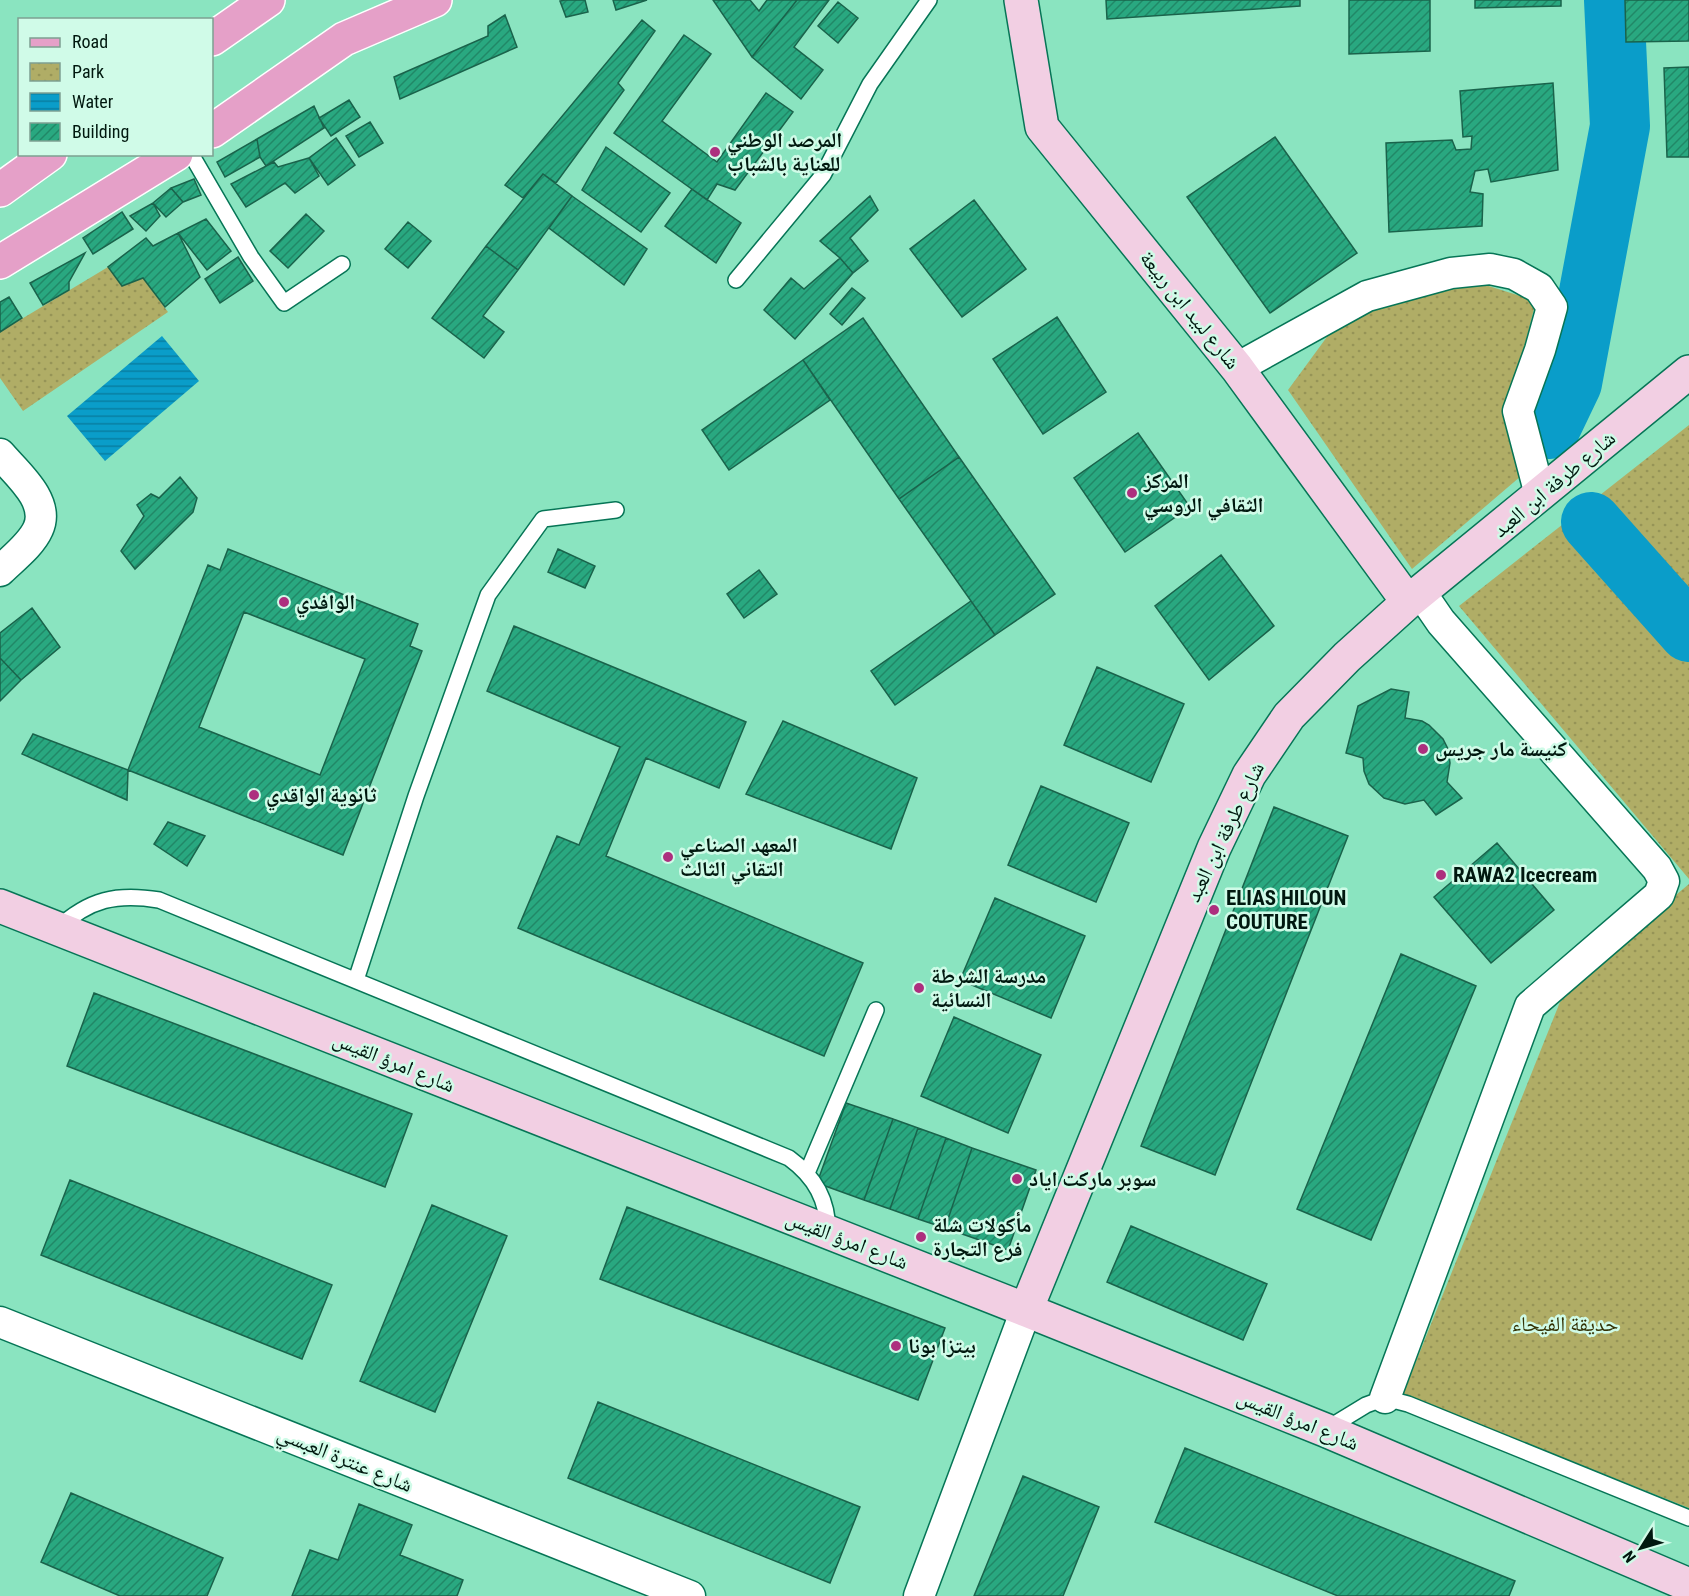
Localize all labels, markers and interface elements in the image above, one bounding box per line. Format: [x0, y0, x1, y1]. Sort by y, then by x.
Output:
legend [18, 18, 213, 156]
text: Road [72, 31, 108, 52]
text: Park [72, 61, 104, 82]
text: Water [72, 91, 114, 112]
text: Building [72, 121, 129, 142]
place label: المرصد الوطني للعناية بالشباب [727, 128, 842, 176]
marker: المرصد الوطني للعناية بالشباب [708, 145, 722, 159]
street label: شارع لبيد ابن ربيعة [1134, 246, 1245, 375]
street label: شارع طرفة ابن العبد [1488, 426, 1621, 543]
place label: المركز الثقافي الروسي [1143, 469, 1264, 521]
marker: المركز الثقافي الروسي [1125, 486, 1139, 500]
place label: الوافدي [296, 590, 355, 618]
marker: الوافدي [277, 595, 291, 609]
place label: كنيسة مار جريس [1435, 737, 1567, 762]
marker: كنيسة مار جريس [1416, 742, 1430, 756]
street label: شارع طرفة ابن العبد [1181, 758, 1270, 906]
place label: ثانوية الواقدي [266, 783, 377, 811]
marker: ثانوية الواقدي [247, 788, 261, 802]
place label: المعهد الصناعي التقاني الثالث [680, 833, 798, 885]
marker: المعهد الصناعي التقاني الثالث [661, 850, 675, 864]
place label: RAWA2 Icecream [1453, 863, 1597, 887]
marker: RAWA2 Icecream [1434, 868, 1448, 882]
place label: ELIAS HILOUN COUTURE [1226, 886, 1346, 934]
marker: ELIAS HILOUN COUTURE [1207, 903, 1221, 917]
place label: مدرسة الشرطة النسائية [931, 964, 1046, 1012]
marker: مدرسة الشرطة النسائية [912, 981, 926, 995]
street label: شارع امرؤ القيس [329, 1027, 458, 1098]
place label: سوبر ماركت اياد [1029, 1167, 1156, 1191]
marker: سوبر ماركت اياد [1010, 1172, 1024, 1186]
street label: شارع امرؤ القيس [782, 1206, 911, 1275]
place label: مأكولات شلة فرع التجارة [933, 1211, 1031, 1262]
marker: مأكولات شلة فرع التجارة [914, 1230, 928, 1244]
park label: حديقة الفيحاء [1512, 1312, 1618, 1336]
place label: بيتزا بونا [908, 1334, 976, 1358]
marker: بيتزا بونا [889, 1339, 903, 1353]
street label: شارع امرؤ القيس [1233, 1385, 1362, 1456]
street label: شارع عنترة العبسي [272, 1421, 416, 1501]
north arrow [1611, 1518, 1671, 1578]
text: N [1619, 1547, 1640, 1566]

